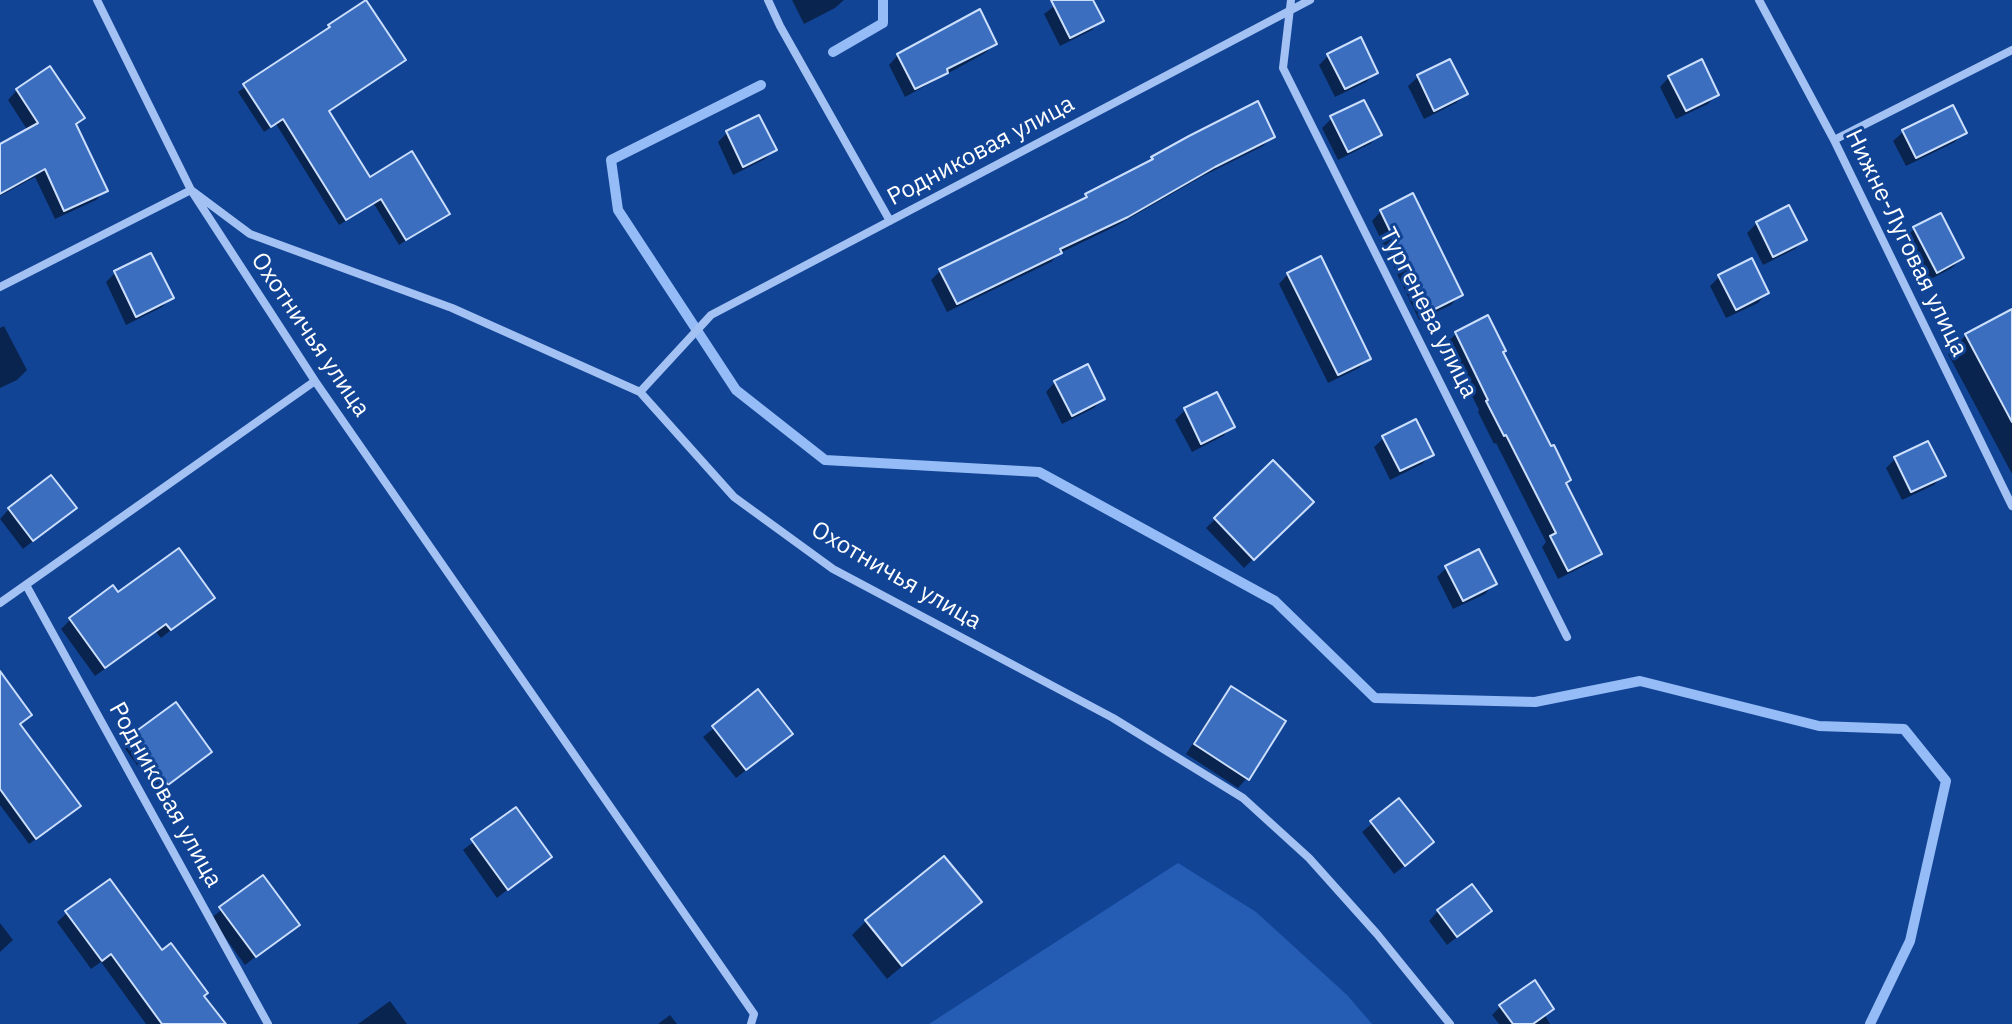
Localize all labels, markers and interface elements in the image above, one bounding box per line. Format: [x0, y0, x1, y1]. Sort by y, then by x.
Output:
street label: Родниковая улица [883, 90, 1079, 212]
street label: Нижне-Луговая улица [1838, 125, 1974, 361]
street label: Тургенева улица [1373, 223, 1483, 403]
street label: Охотничья улица [244, 247, 376, 423]
street label: Охотничья улица [806, 516, 986, 636]
street label: Родниковая улица [102, 697, 228, 893]

